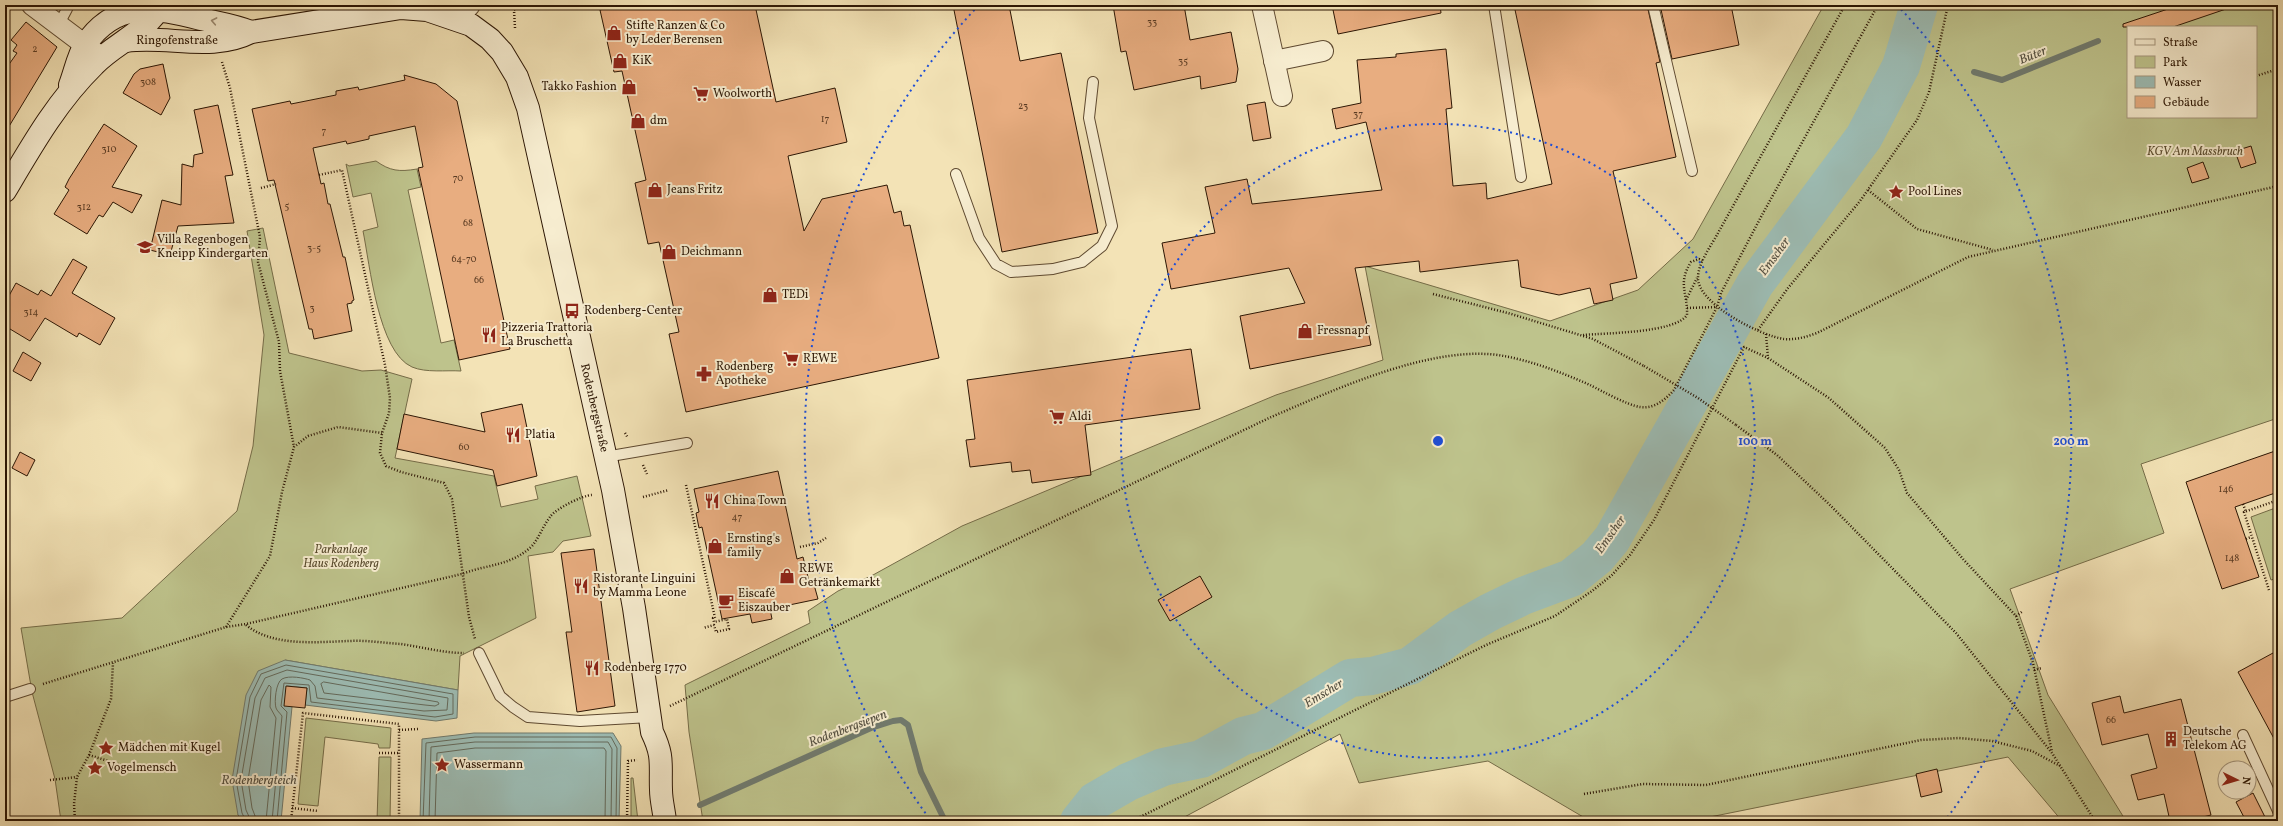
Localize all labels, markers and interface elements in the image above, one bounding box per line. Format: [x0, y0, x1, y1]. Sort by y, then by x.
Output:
house number: 33 [1147, 15, 1157, 29]
one-way arrow [211, 17, 217, 26]
place label: Stifte Ranzen & Co by Leder Berensen [626, 18, 725, 48]
shop icon: Stifte Ranzen & Co by Leder Berensen [605, 24, 623, 42]
legend [2127, 26, 2257, 118]
street label: Ringofenstraße [136, 33, 218, 49]
text: Straße [2163, 35, 2198, 51]
house number: 2 [32, 42, 38, 56]
water label: Büter [2017, 42, 2050, 70]
shop icon: KiK [611, 52, 629, 70]
place label: KiK [632, 53, 652, 69]
house number: 35 [1178, 54, 1188, 68]
text: Park [2163, 55, 2188, 71]
house number: 308 [140, 75, 156, 89]
text: Wasser [2163, 75, 2201, 91]
shop icon: Takko Fashion [620, 78, 638, 96]
place label: Takko Fashion [541, 79, 617, 95]
supermarket icon: Woolworth [692, 85, 710, 103]
place label: Woolworth [713, 86, 772, 102]
text: Gebäude [2163, 95, 2210, 111]
house number: 23 [1018, 99, 1028, 113]
house number: 37 [1353, 107, 1363, 121]
shop icon: dm [629, 112, 647, 130]
house number: 17 [821, 112, 830, 126]
place label: dm [650, 113, 668, 129]
house number: 7 [322, 124, 327, 138]
house number: 310 [101, 142, 117, 156]
park label: KGV Am Massbruch [2147, 144, 2243, 160]
house number: 70 [453, 171, 463, 185]
shop icon: Jeans Fritz [646, 181, 664, 199]
place label: Jeans Fritz [667, 182, 723, 198]
place icon: Pool Lines [1887, 183, 1905, 201]
place label: Pool Lines [1908, 184, 1962, 200]
house number: 5 [285, 199, 290, 213]
house number: 312 [77, 200, 91, 214]
house number: 68 [463, 216, 473, 230]
place label: Villa Regenbogen Kneipp Kindergarten [157, 232, 268, 262]
water label: Emscher [1755, 234, 1795, 280]
school or university icon: Villa Regenbogen Kneipp Kindergarten [136, 238, 154, 256]
house number: 3-5 [307, 241, 321, 255]
shop icon: Deichmann [660, 243, 678, 261]
place label: Deichmann [681, 244, 742, 260]
house number: 64-70 [452, 252, 476, 266]
house number: 66 [474, 273, 484, 287]
shop icon: TEDi [761, 286, 779, 304]
place label: TEDi [782, 287, 809, 303]
house number: 3 [309, 301, 315, 315]
bus stop icon: Rodenberg-Center [563, 302, 581, 320]
place label: Rodenberg-Center [584, 303, 682, 319]
house number: 314 [24, 305, 39, 319]
place label: Pizzeria Trattoria La Bruschetta [501, 320, 593, 350]
shop icon: Fressnapf [1296, 322, 1314, 340]
place label: Fressnapf [1317, 323, 1370, 339]
restaurant icon: Pizzeria Trattoria La Bruschetta [480, 326, 498, 344]
supermarket icon: REWE [782, 350, 800, 368]
place label: REWE [803, 351, 837, 367]
place label: Rodenberg Apotheke [716, 359, 773, 389]
street label: Rodenbergstraße [576, 362, 612, 454]
pharmacy icon: Rodenberg Apotheke [695, 365, 713, 383]
supermarket icon: Aldi [1048, 408, 1066, 426]
place label: Aldi [1069, 409, 1092, 425]
restaurant icon: Platia [504, 426, 522, 444]
place label: Platia [525, 427, 555, 443]
centre of rings [1431, 434, 1445, 448]
text: 100 m [1738, 434, 1772, 450]
text: 200 m [2053, 434, 2089, 450]
house number: 60 [458, 440, 470, 454]
house number: 146 [2219, 482, 2233, 496]
restaurant icon: China Town [703, 492, 721, 510]
place label: China Town [724, 493, 787, 509]
house number: 47 [732, 510, 743, 524]
water label: Emscher [1591, 512, 1631, 558]
place label: Ernsting's family [727, 531, 780, 561]
shop icon: Ernsting's family [706, 537, 724, 555]
park label: Parkanlage Haus Rodenberg [303, 542, 379, 572]
house number: 148 [2225, 551, 2239, 565]
place label: REWE Getränkemarkt [799, 561, 880, 591]
shop icon: REWE Getränkemarkt [778, 567, 796, 585]
place label: Ristorante Linguini by Mamma Leone [593, 571, 696, 601]
restaurant icon: Ristorante Linguini by Mamma Leone [572, 577, 590, 595]
place label: Eiscafé Eiszauber [738, 586, 790, 616]
cafe icon: Eiscafé Eiszauber [717, 592, 735, 610]
restaurant icon: Rodenberg 1770 [583, 659, 601, 677]
place label: Rodenberg 1770 [604, 660, 687, 676]
water label: Emscher [1301, 675, 1347, 713]
water label: Rodenbergsiepen [806, 706, 890, 752]
house number: 66 [2106, 713, 2116, 727]
place label: Deutsche Telekom AG [2183, 724, 2247, 754]
building icon: Deutsche Telekom AG [2162, 730, 2180, 748]
place icon: Mädchen mit Kugel [97, 739, 115, 757]
place label: Mädchen mit Kugel [118, 740, 221, 756]
place icon: Wassermann [433, 756, 451, 774]
place label: Wassermann [454, 757, 523, 773]
place icon: Vogelmensch [86, 759, 104, 777]
place label: Vogelmensch [107, 760, 177, 776]
north arrow [2217, 760, 2257, 800]
water label: Rodenbergteich [221, 772, 297, 790]
text: N [2238, 776, 2253, 785]

